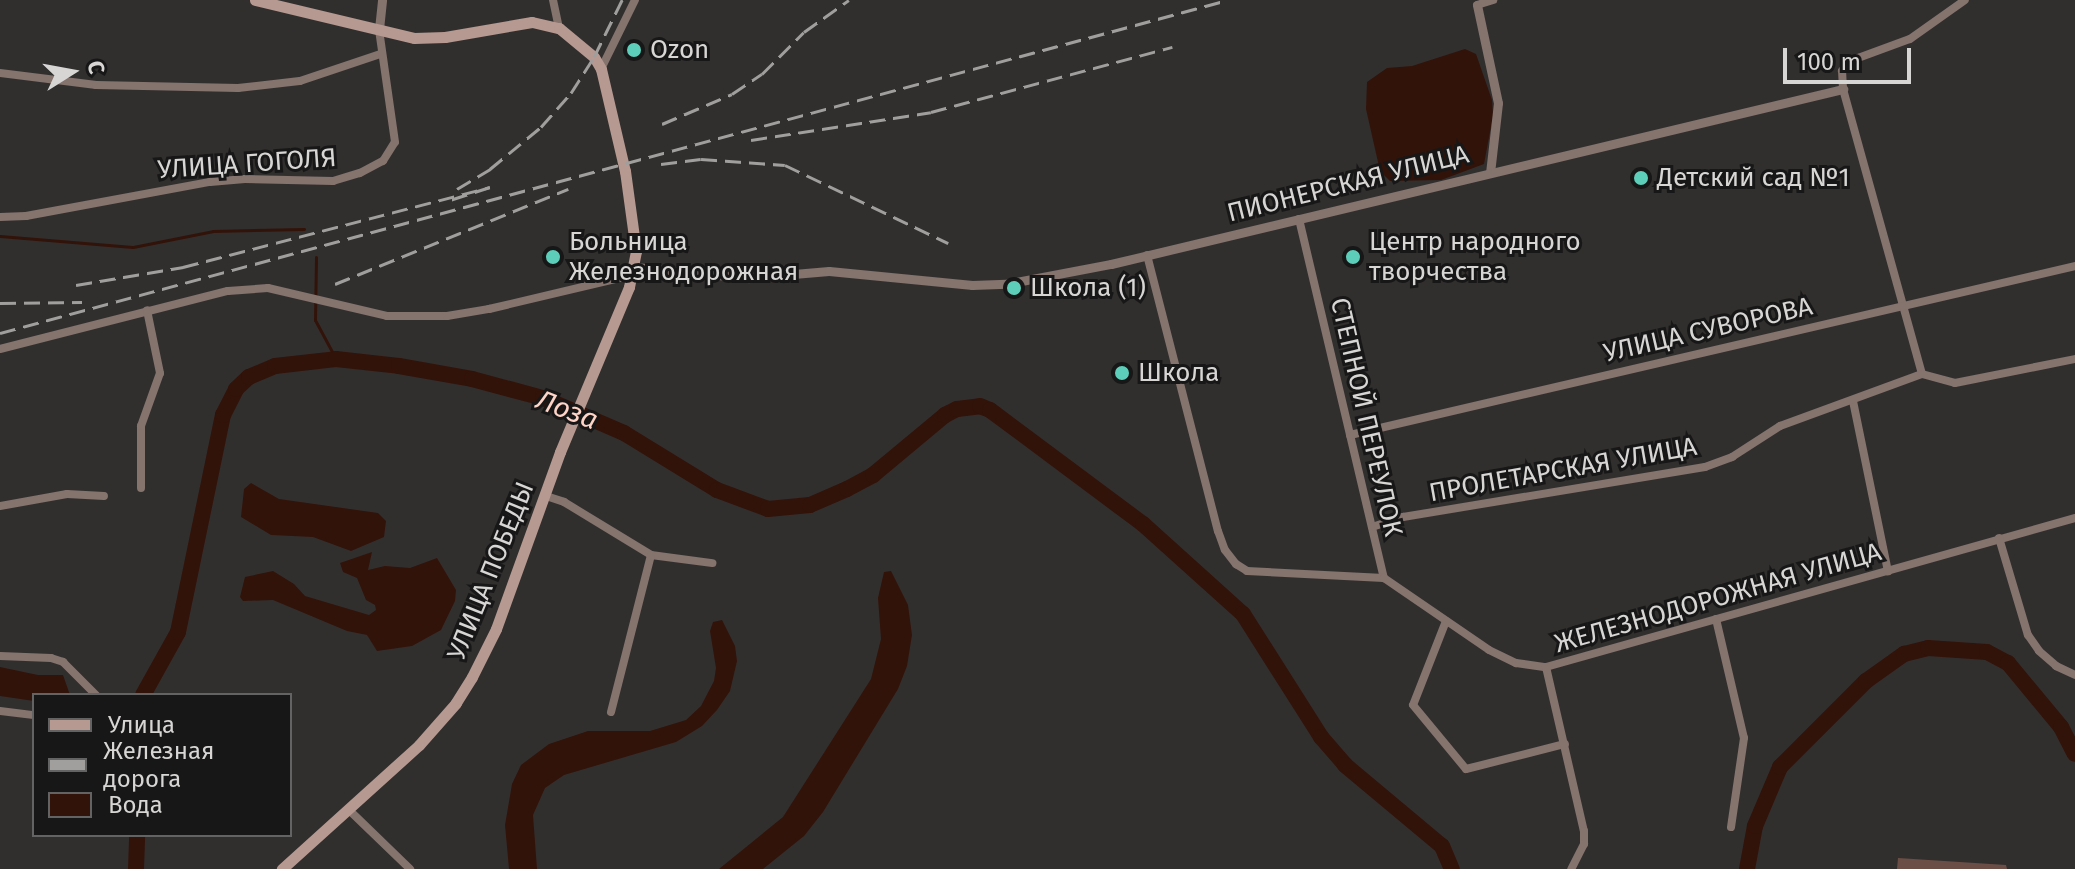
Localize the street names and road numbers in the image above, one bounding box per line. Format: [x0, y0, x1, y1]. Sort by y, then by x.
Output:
street label: ПИОНЕРСКАЯ УЛИЦА [1224, 139, 1472, 229]
street label: УЛИЦА ГОГОЛЯ [157, 142, 337, 186]
street label: УЛИЦА СУВОРОВА [1601, 291, 1815, 369]
street label: СТЕПНОЙ ПЕРЕУЛОК [1323, 295, 1409, 539]
street label: ПРОЛЕТАРСКАЯ УЛИЦА [1427, 431, 1699, 509]
street label: УЛИЦА ПОБЕДЫ [441, 477, 541, 665]
street label: ЖЕЛЕЗНОДОРОЖНАЯ УЛИЦА [1551, 536, 1885, 660]

